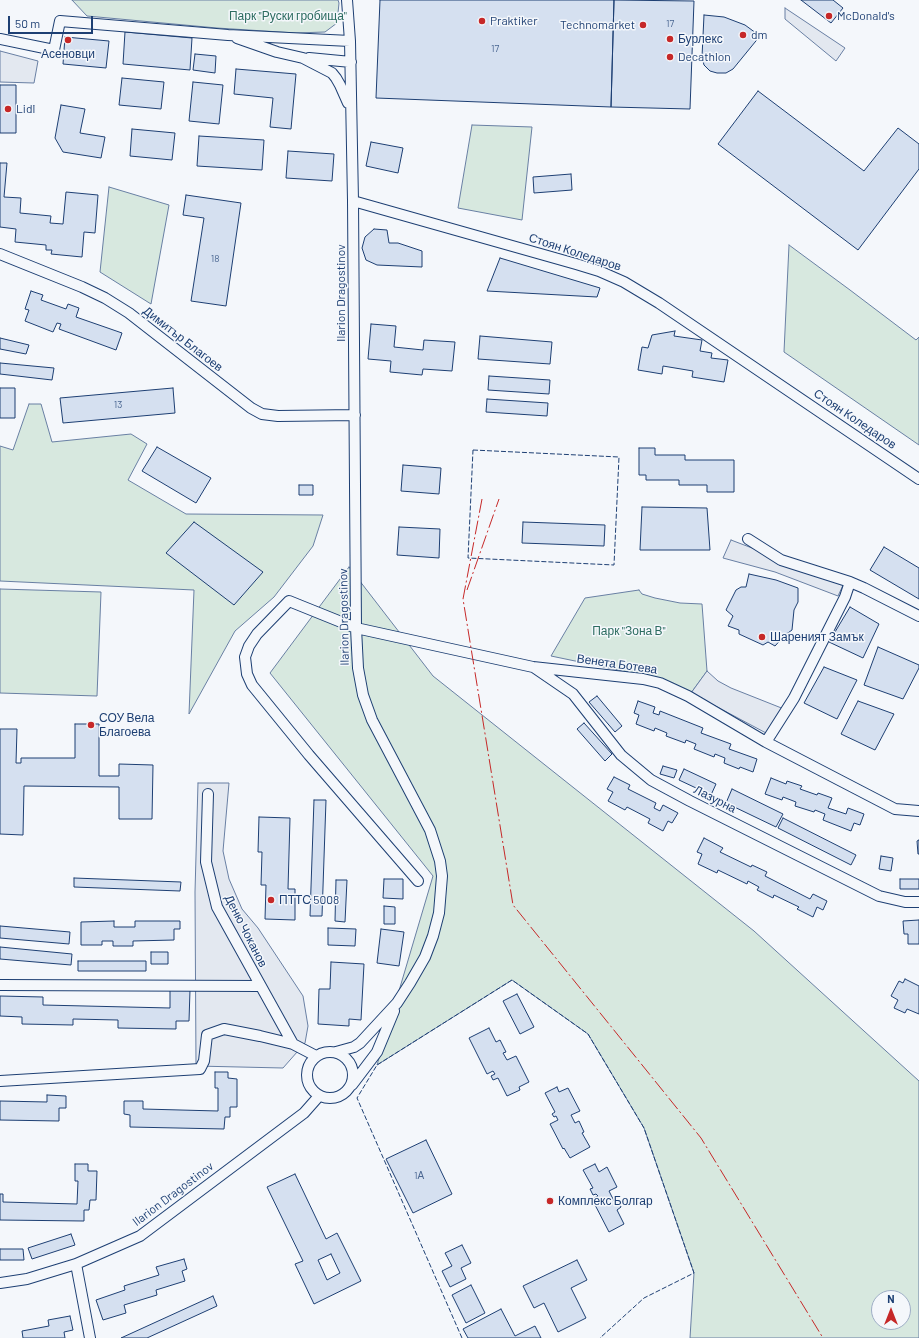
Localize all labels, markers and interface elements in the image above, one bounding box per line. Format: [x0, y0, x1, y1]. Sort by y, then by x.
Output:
scale bar [10, 8, 95, 34]
park label: Парк "Руски гробища" [229, 9, 347, 23]
place label: McDonald's [837, 9, 895, 23]
marker: McDonald's [824, 11, 834, 21]
place label: Praktiker [490, 14, 538, 28]
text: 50 m [15, 16, 40, 30]
marker: Praktiker [477, 16, 487, 26]
place label: Technomarket [560, 18, 635, 32]
house number: 17 [666, 18, 674, 30]
marker: Technomarket [638, 20, 648, 30]
place label: dm [751, 28, 767, 42]
marker: dm [738, 30, 748, 40]
place label: Бурлекс [678, 32, 723, 46]
marker: Бурлекс [665, 34, 675, 44]
marker: Асеновци [63, 35, 73, 45]
house number: 17 [491, 43, 499, 55]
place label: Асеновци [41, 47, 95, 61]
place label: Decathlon [678, 50, 731, 64]
marker: Decathlon [665, 52, 675, 62]
place label: Lidl [16, 102, 35, 116]
marker: Lidl [3, 104, 13, 114]
street label: Стоян Коледаров [527, 230, 623, 274]
street label: Ilarion Dragostinov [334, 244, 348, 342]
house number: 18 [211, 253, 219, 265]
street label: Димитър Благоев [140, 303, 226, 375]
street label: Стоян Коледаров [811, 386, 899, 452]
house number: 13 [114, 399, 122, 411]
street label: Ilarion Dragostinov [336, 568, 352, 666]
park label: Парк "Зона В" [592, 624, 666, 638]
place label: Шареният Замък [770, 630, 864, 644]
marker: Шареният Замък [757, 632, 767, 642]
street label: Венета Ботева [576, 651, 658, 677]
place label: СОУ Вела Благоева [99, 711, 154, 739]
marker: СОУ Вела Благоева [86, 720, 96, 730]
street label: Лазурна [691, 782, 739, 816]
street label: Деню Чоканов [222, 892, 270, 970]
place label: ПТТС 5008 [279, 893, 339, 907]
marker: ПТТС 5008 [266, 895, 276, 905]
street label: Ilarion Dragostinov [130, 1159, 216, 1229]
house number: 1А [414, 1170, 424, 1182]
place label: Комплекс Болгар [558, 1194, 653, 1208]
marker: Комплекс Болгар [545, 1196, 555, 1206]
north arrow [871, 1290, 911, 1330]
text: N [887, 1292, 895, 1305]

